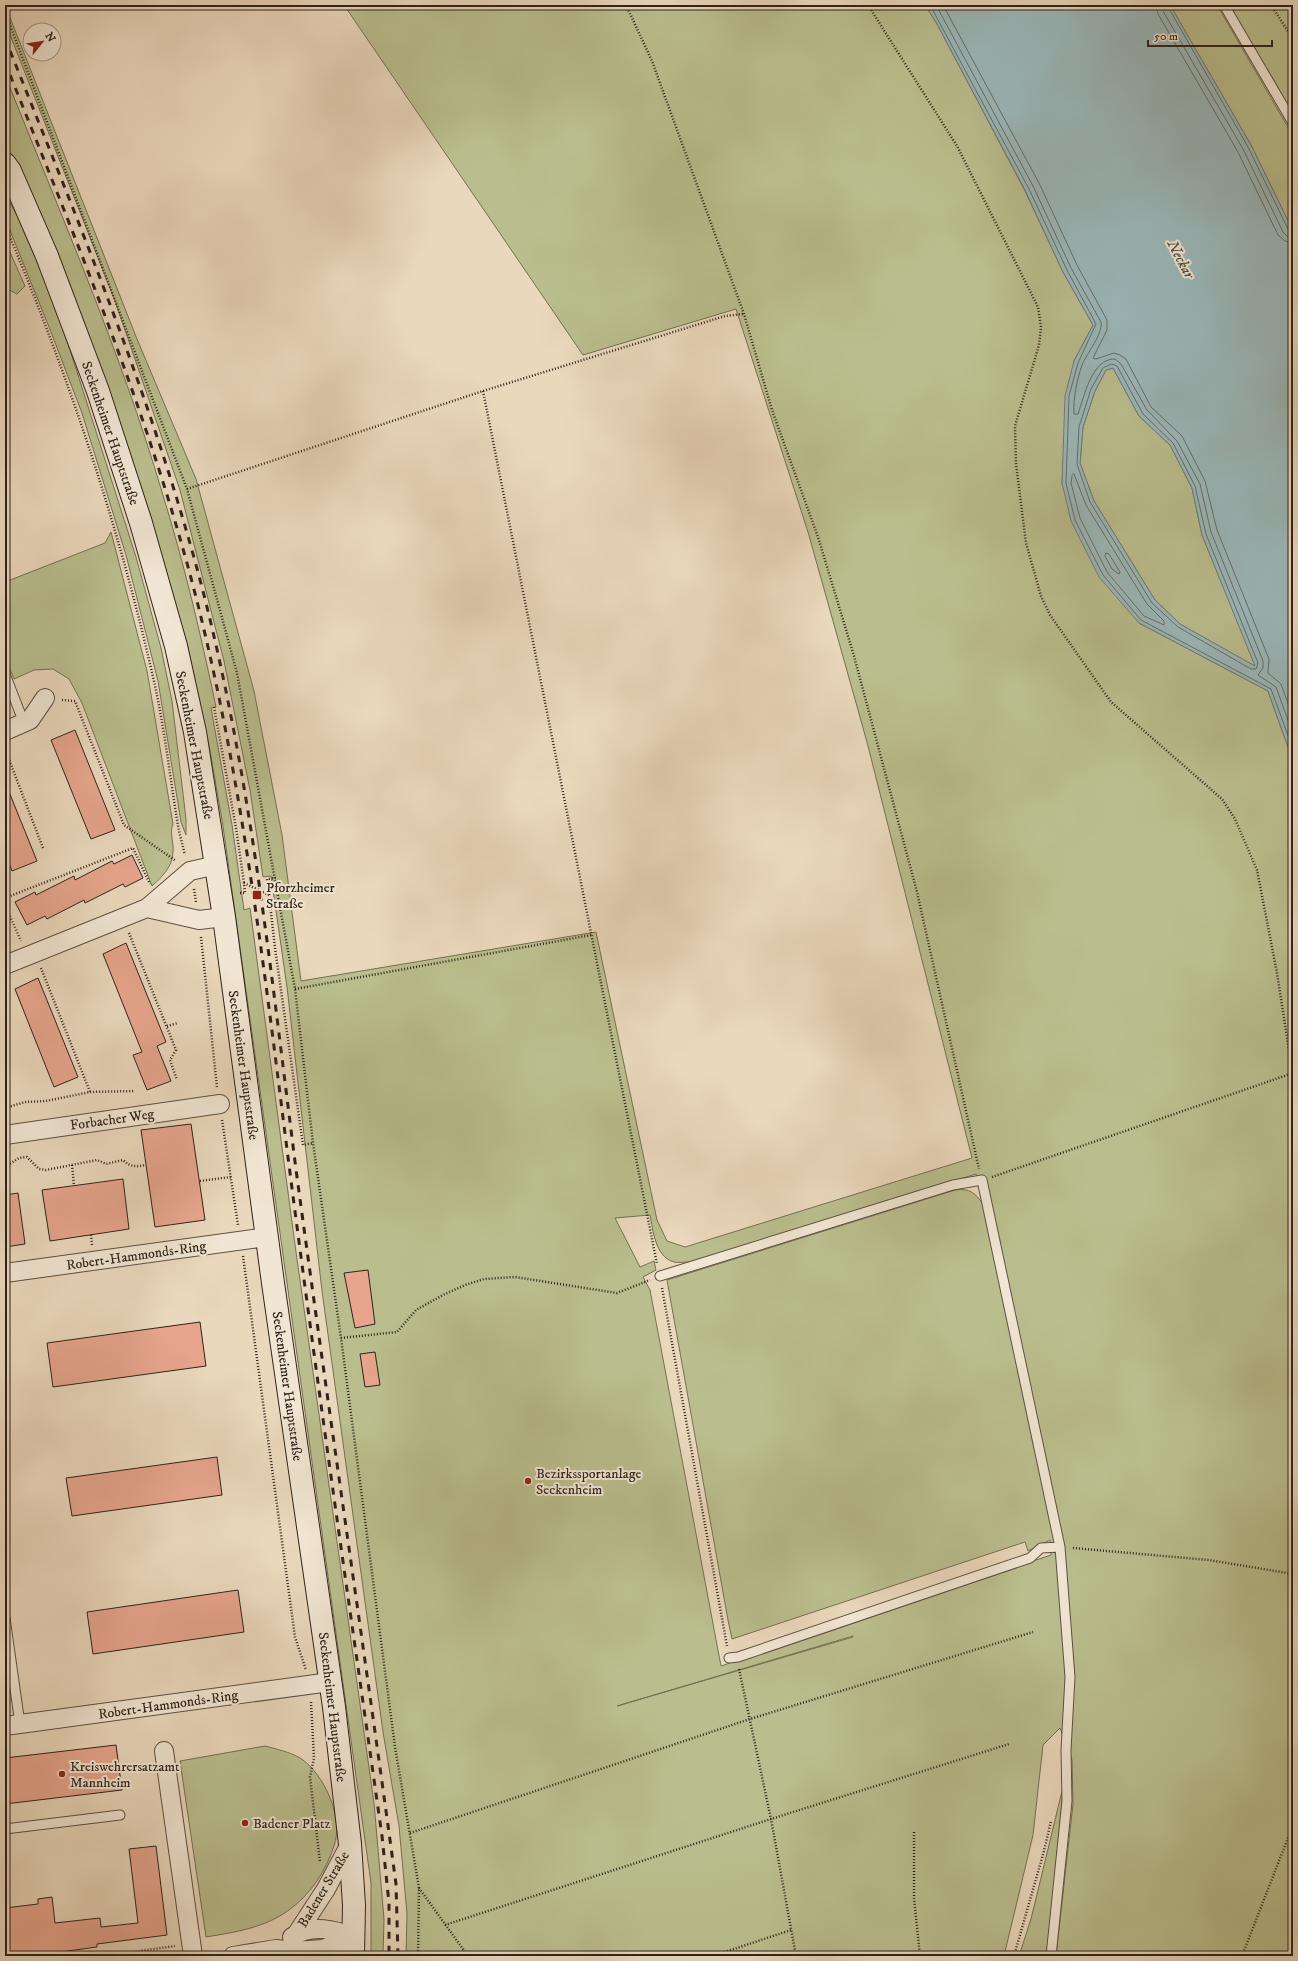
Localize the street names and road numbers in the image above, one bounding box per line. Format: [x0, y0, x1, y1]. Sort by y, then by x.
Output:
street label: Seckenheimer Hauptstraße [77, 359, 143, 508]
street label: Seckenheimer Hauptstraße [171, 669, 217, 821]
street label: Seckenheimer Hauptstraße [224, 989, 262, 1141]
street label: Forbacher Weg [69, 1105, 156, 1135]
street label: Robert-Hammonds-Ring [65, 1237, 207, 1275]
street label: Seckenheimer Hauptstraße [268, 1310, 306, 1462]
street label: Seckenheimer Hauptstraße [314, 1631, 350, 1783]
street label: Robert-Hammonds-Ring [97, 1686, 239, 1724]
street label: Badener Straße [294, 1848, 354, 1931]

